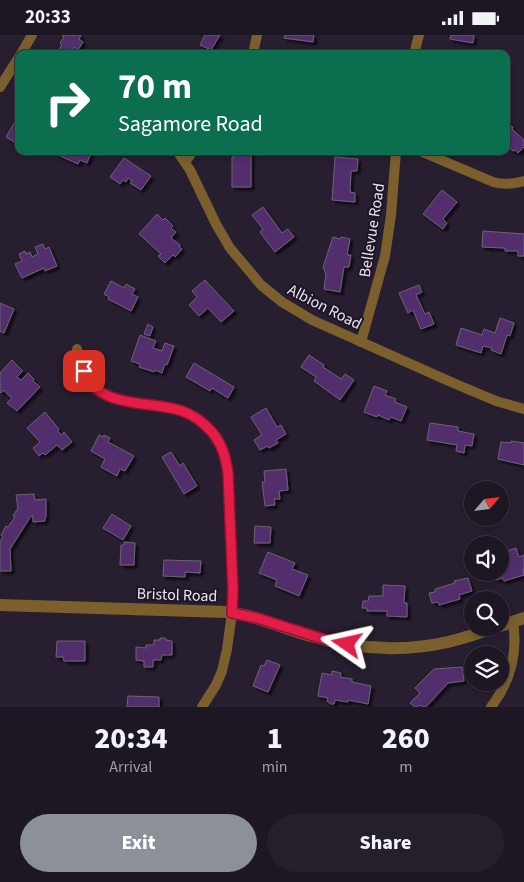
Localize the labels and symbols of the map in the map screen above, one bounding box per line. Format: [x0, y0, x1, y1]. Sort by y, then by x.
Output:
street label: Bellevue Road [354, 181, 390, 279]
street label: Albion Road [284, 279, 365, 335]
pin [63, 350, 105, 392]
north arrow [464, 481, 509, 526]
street label: Bristol Road [136, 583, 218, 607]
position arrow [320, 617, 372, 669]

